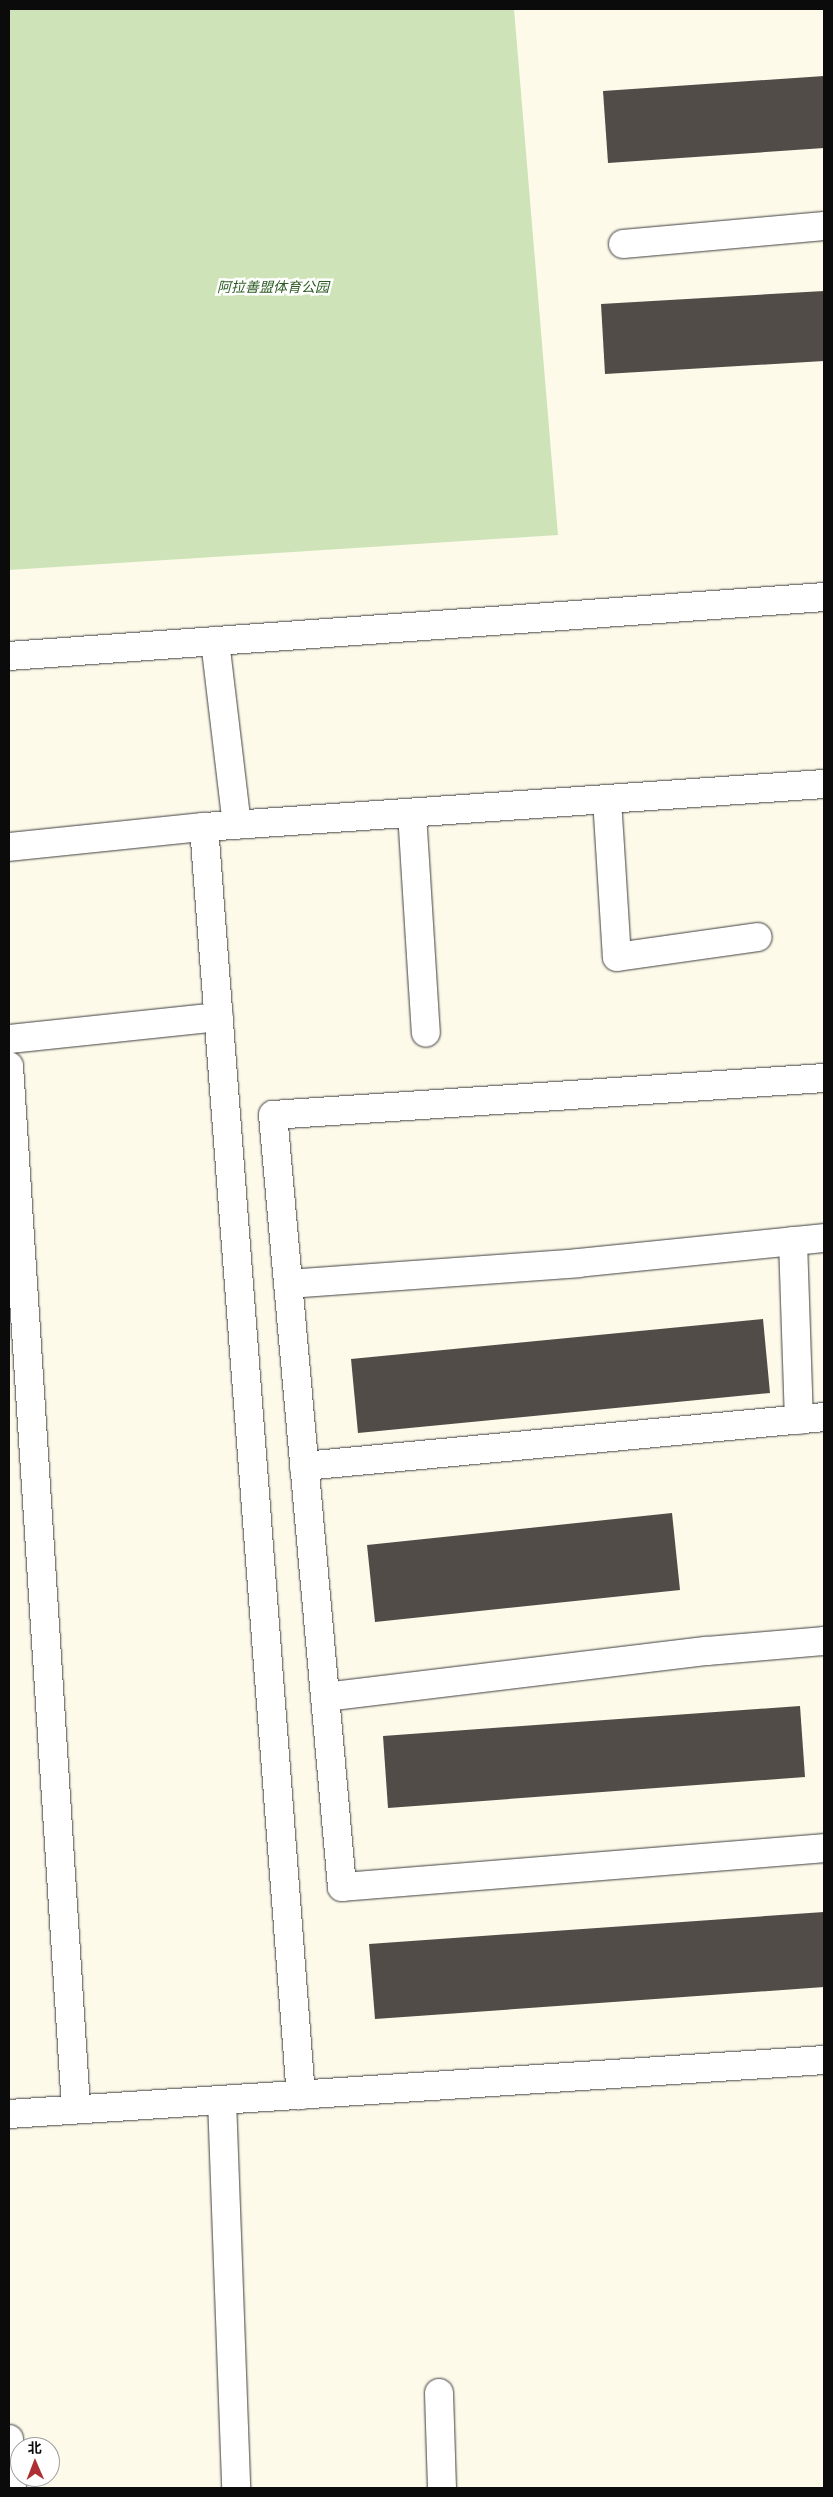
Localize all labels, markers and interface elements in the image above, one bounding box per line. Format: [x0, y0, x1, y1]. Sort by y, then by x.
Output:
park label: 阿拉善盟体育公园 [217, 279, 329, 295]
north arrow [10, 2437, 60, 2487]
text: 北 [28, 2439, 42, 2457]

